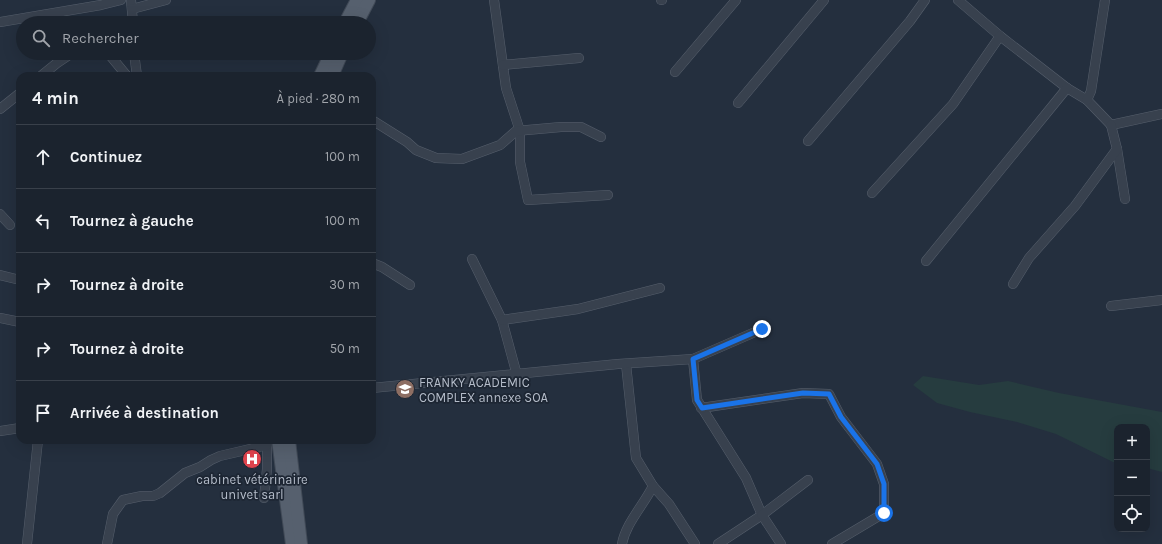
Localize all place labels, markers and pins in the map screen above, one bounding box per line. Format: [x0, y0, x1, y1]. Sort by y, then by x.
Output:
place label: FRANKY ACADEMIC COMPLEX annexe SOA [419, 375, 549, 405]
school or university icon: FRANKY ACADEMIC COMPLEX annexe SOA [394, 378, 416, 400]
hospital icon: cabinet vétérinaire univet sarl [241, 448, 263, 470]
place label: cabinet vétérinaire univet sarl [196, 472, 308, 502]

